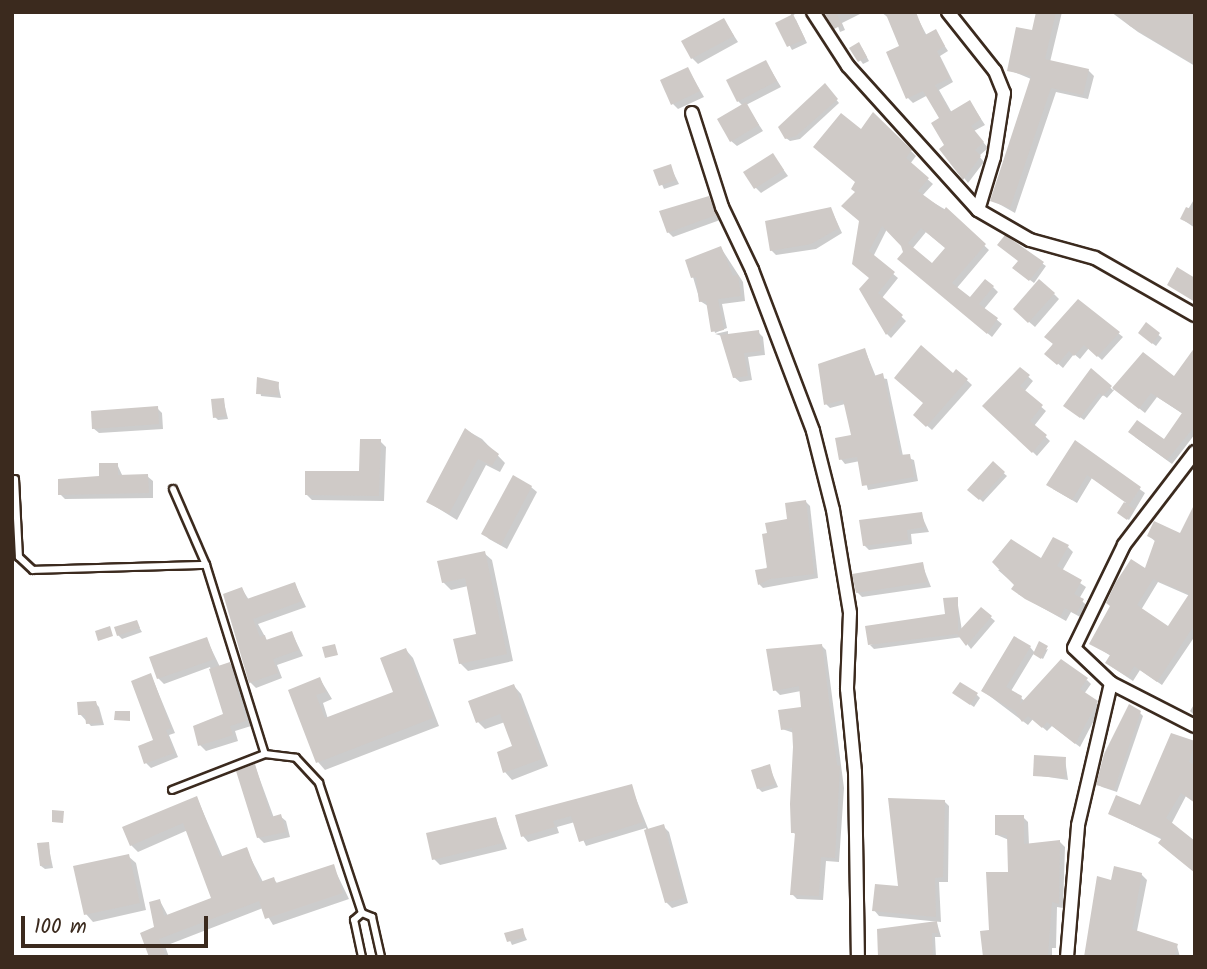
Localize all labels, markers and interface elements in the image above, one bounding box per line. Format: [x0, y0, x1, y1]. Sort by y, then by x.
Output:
scale bar [24, 902, 212, 946]
text: 100 m [34, 911, 87, 944]

